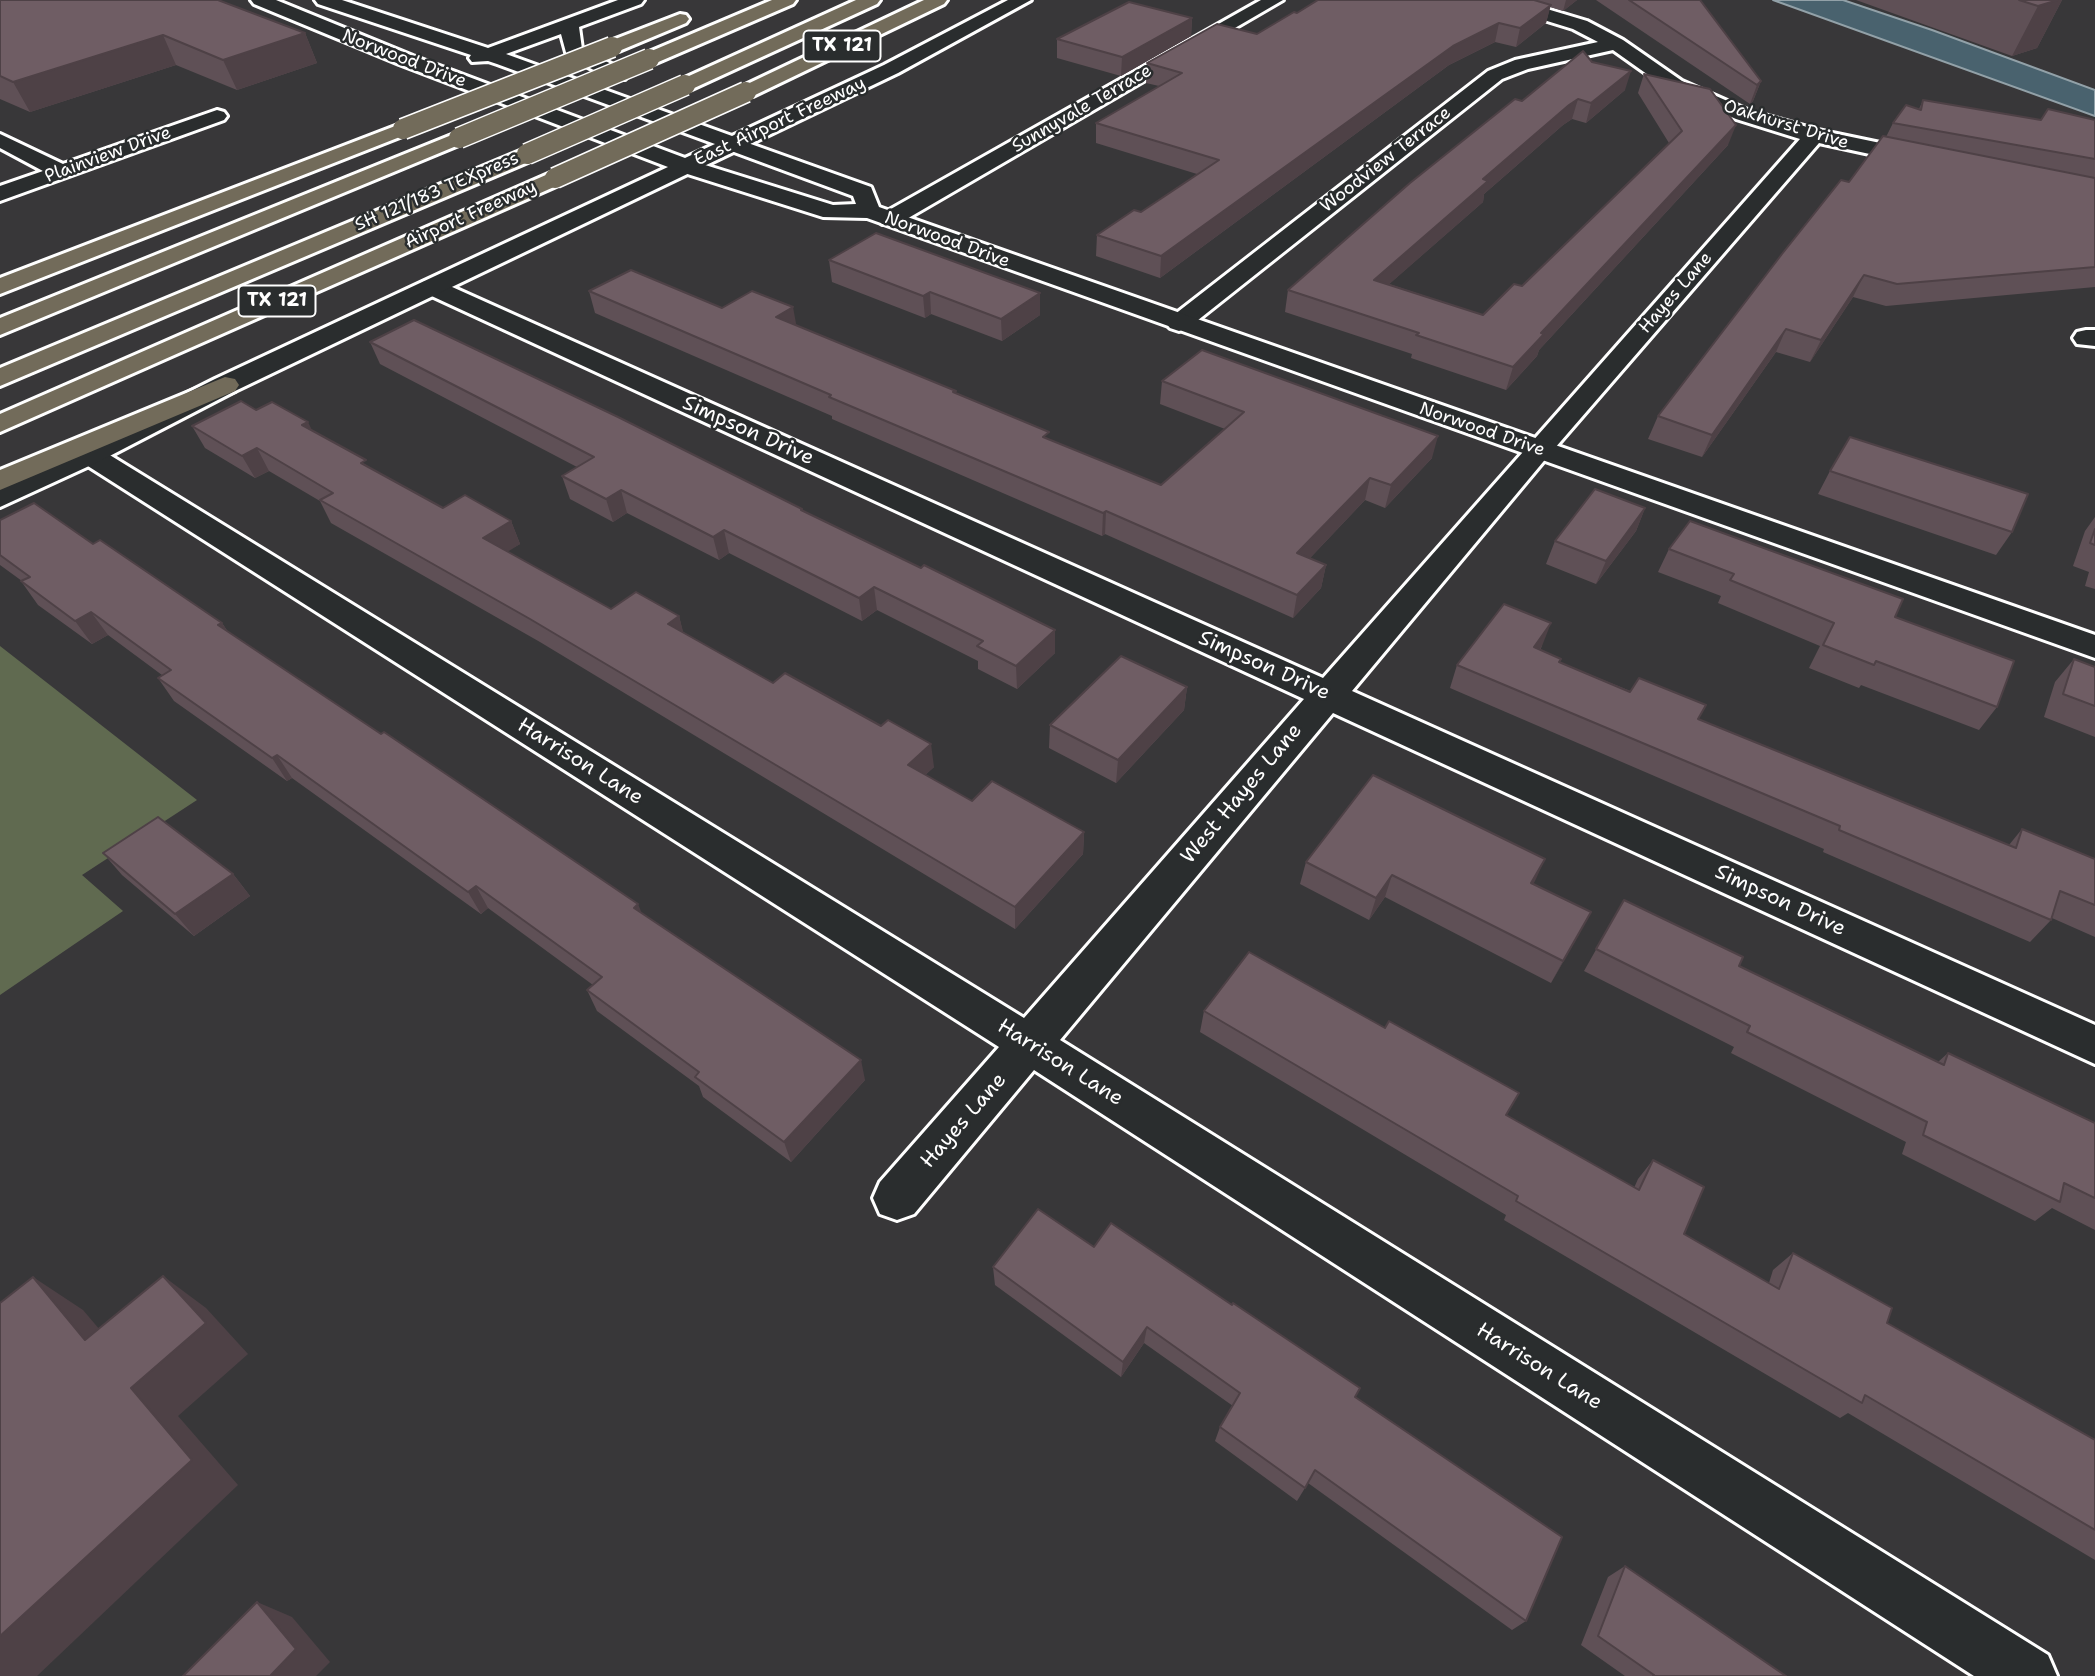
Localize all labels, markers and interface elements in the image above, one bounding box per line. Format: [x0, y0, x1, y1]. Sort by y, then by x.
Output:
street label: Norwood Drive [339, 25, 469, 93]
road number: TX 121 [804, 30, 880, 61]
street label: Sunnyvale Terrace [1008, 60, 1156, 158]
street label: East Airport Freeway [691, 73, 869, 171]
street label: Oakhurst Drive [1721, 96, 1851, 154]
street label: Woodview Terrace [1316, 102, 1456, 218]
street label: Plainview Drive [42, 122, 174, 188]
street label: SH 121/183 TEXpress [352, 148, 522, 236]
street label: Airport Freeway [402, 176, 540, 254]
street label: Norwood Drive [881, 207, 1013, 273]
street label: Hayes Lane [1635, 248, 1717, 338]
road number: TX 121 [238, 286, 316, 316]
street label: Simpson Drive [678, 391, 818, 471]
street label: Norwood Drive [1416, 398, 1548, 462]
street label: Simpson Drive [1194, 626, 1334, 706]
street label: Harrison Lane [512, 713, 648, 811]
street label: West Hayes Lane [1176, 719, 1308, 869]
street label: Simpson Drive [1711, 860, 1849, 942]
street label: Harrison Lane [992, 1014, 1128, 1112]
street label: Hayes Lane [916, 1068, 1012, 1174]
street label: Harrison Lane [1471, 1318, 1607, 1416]

